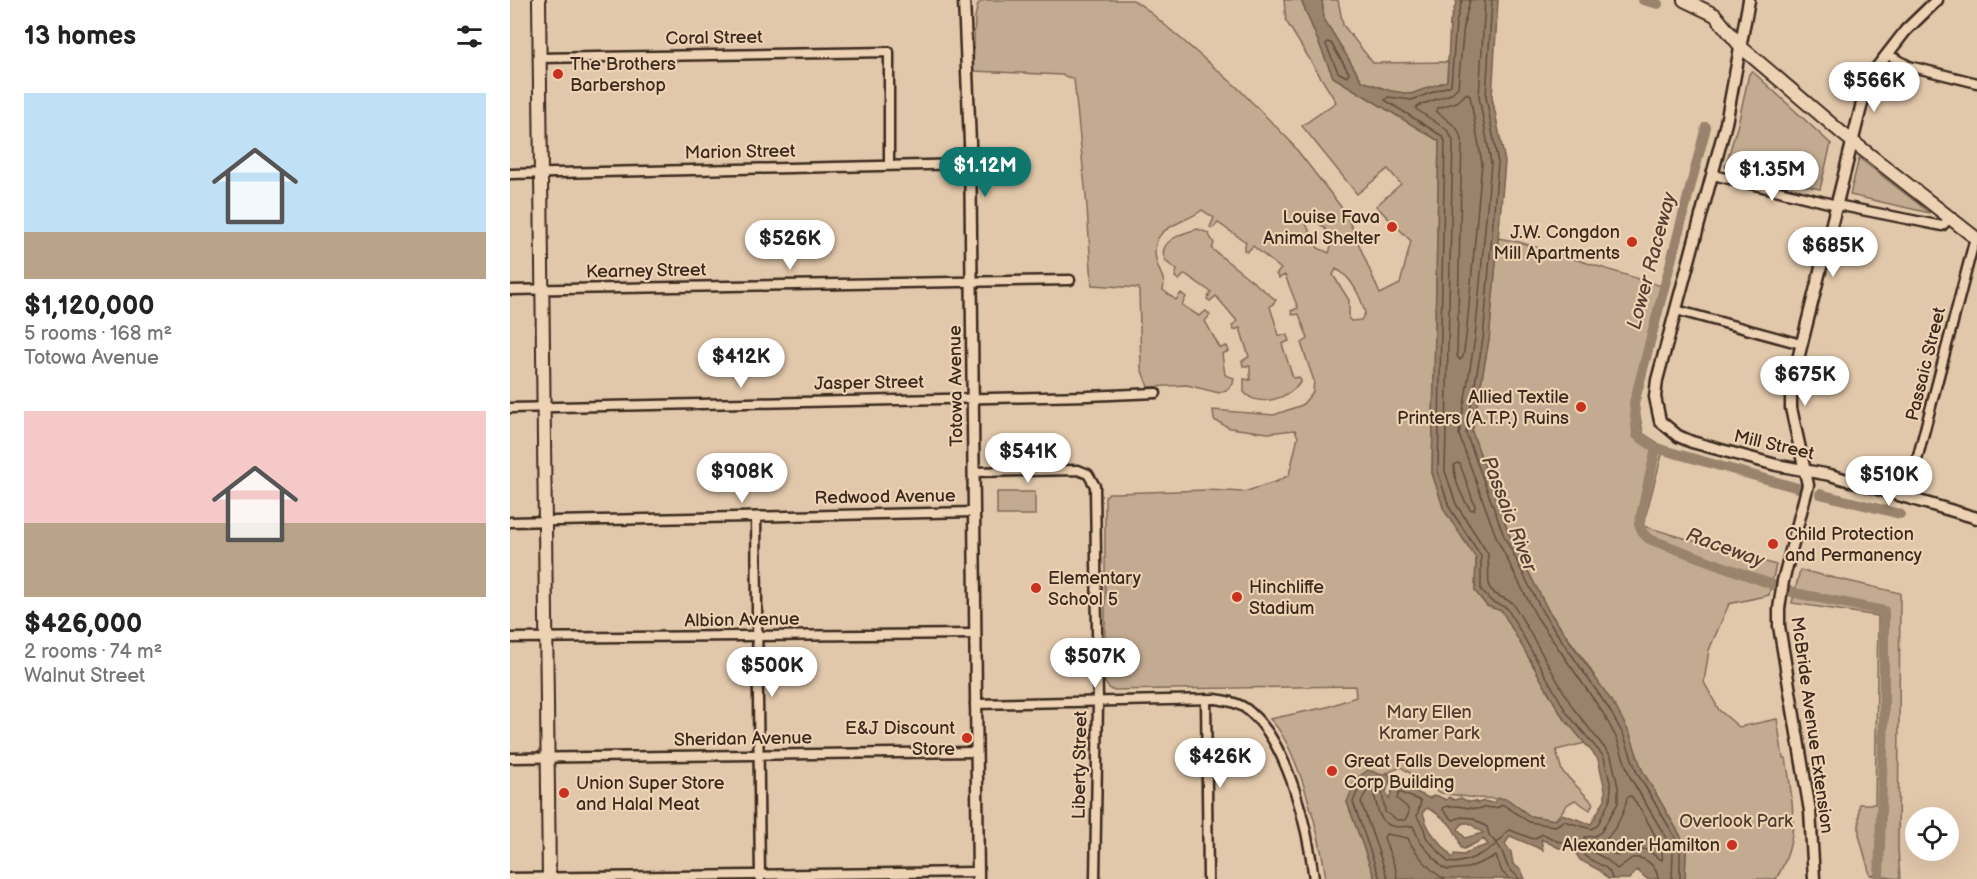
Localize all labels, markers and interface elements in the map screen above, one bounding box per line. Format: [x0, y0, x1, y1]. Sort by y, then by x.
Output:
icon: filters [453, 20, 486, 53]
text: 13 homes [24, 21, 136, 52]
street label: Coral Street [665, 27, 763, 49]
place label: The Brothers Barbershop [570, 54, 676, 96]
pin: $566K [1832, 62, 1916, 113]
marker: The Brothers Barbershop [551, 67, 565, 81]
text: $566K [1843, 69, 1905, 93]
icon: home [201, 132, 309, 240]
street label: Marion Street [684, 141, 796, 163]
pin: $1.12M [936, 147, 1034, 198]
pin: $1.35M [1723, 151, 1821, 202]
text: $1.12M [953, 154, 1017, 178]
text: $1.35M [1739, 158, 1805, 182]
water label: Lower Raceway [1622, 189, 1682, 332]
place label: Louise Fava Animal Shelter [1263, 207, 1381, 249]
pin: $526K [748, 220, 832, 271]
marker: Louise Fava Animal Shelter [1385, 220, 1399, 234]
place label: J.W. Congdon Mill Apartments [1494, 222, 1620, 264]
text: $526K [759, 227, 821, 251]
pin: $685K [1791, 227, 1875, 278]
text: $685K [1802, 234, 1864, 258]
marker: J.W. Congdon Mill Apartments [1625, 235, 1639, 249]
street label: Kearney Street [586, 259, 707, 283]
text: $1,120,000 [24, 291, 154, 322]
street label: Passaic Street [1902, 304, 1950, 423]
text: 5 rooms · 168 m² [24, 322, 172, 346]
street label: Totowa Avenue [944, 325, 968, 447]
pin: $412K [699, 338, 783, 389]
text: $412K [712, 345, 770, 369]
text: Totowa Avenue [24, 346, 159, 370]
pin: $675K [1763, 356, 1847, 407]
text: $675K [1774, 363, 1836, 387]
street label: Jasper Street [814, 372, 924, 394]
place label: Allied Textile Printers (A.T.P.) Ruins [1397, 387, 1569, 429]
marker: Allied Textile Printers (A.T.P.) Ruins [1574, 400, 1588, 414]
street label: Mill Street [1732, 426, 1817, 465]
pin: $541K [986, 433, 1070, 484]
text: $541K [999, 440, 1057, 464]
icon: home [201, 450, 309, 558]
pin: $908K [700, 453, 784, 504]
water label: Passaic River [1476, 453, 1543, 577]
pin: $510K [1847, 456, 1931, 507]
text: $908K [711, 460, 773, 484]
text: $510K [1859, 463, 1919, 487]
street label: Redwood Avenue [814, 485, 956, 509]
water label: Raceway [1683, 523, 1768, 574]
place label: Child Protection and Permanency [1785, 524, 1923, 566]
marker: Child Protection and Permanency [1766, 537, 1780, 551]
place label: Elementary School 5 [1048, 568, 1142, 610]
place label: Hinchliffe Stadium [1249, 577, 1324, 619]
marker: Elementary School 5 [1029, 581, 1043, 595]
marker: Hinchliffe Stadium [1230, 590, 1244, 604]
street label: Albion Avenue [684, 608, 800, 632]
text: $426,000 [24, 609, 142, 640]
street label: McBride Avenue Extension [1786, 615, 1838, 835]
pin: $507K [1053, 638, 1137, 689]
text: 2 rooms · 74 m² [24, 640, 162, 664]
text: $507K [1064, 645, 1126, 669]
pin: $500K [730, 647, 814, 698]
text: $500K [740, 654, 804, 678]
text: Walnut Street [24, 664, 145, 688]
park label: Mary Ellen Kramer Park [1379, 702, 1480, 744]
street label: Liberty Street [1069, 710, 1091, 819]
place label: E&J Discount Store [845, 718, 955, 760]
street label: Sheridan Avenue [674, 727, 813, 751]
marker: E&J Discount Store [960, 731, 974, 745]
pin: $426K [1178, 738, 1262, 789]
text: $426K [1189, 745, 1251, 769]
place label: Great Falls Development Corp Building [1344, 751, 1546, 793]
marker: Great Falls Development Corp Building [1325, 764, 1339, 778]
place label: Union Super Store and Halal Meat [576, 773, 725, 815]
marker: Union Super Store and Halal Meat [557, 786, 571, 800]
map controls [1905, 807, 1959, 861]
button: locate [1905, 807, 1959, 861]
park label: Overlook Park [1679, 811, 1793, 832]
place label: Alexander Hamilton [1562, 835, 1720, 856]
marker: Alexander Hamilton [1725, 838, 1739, 852]

